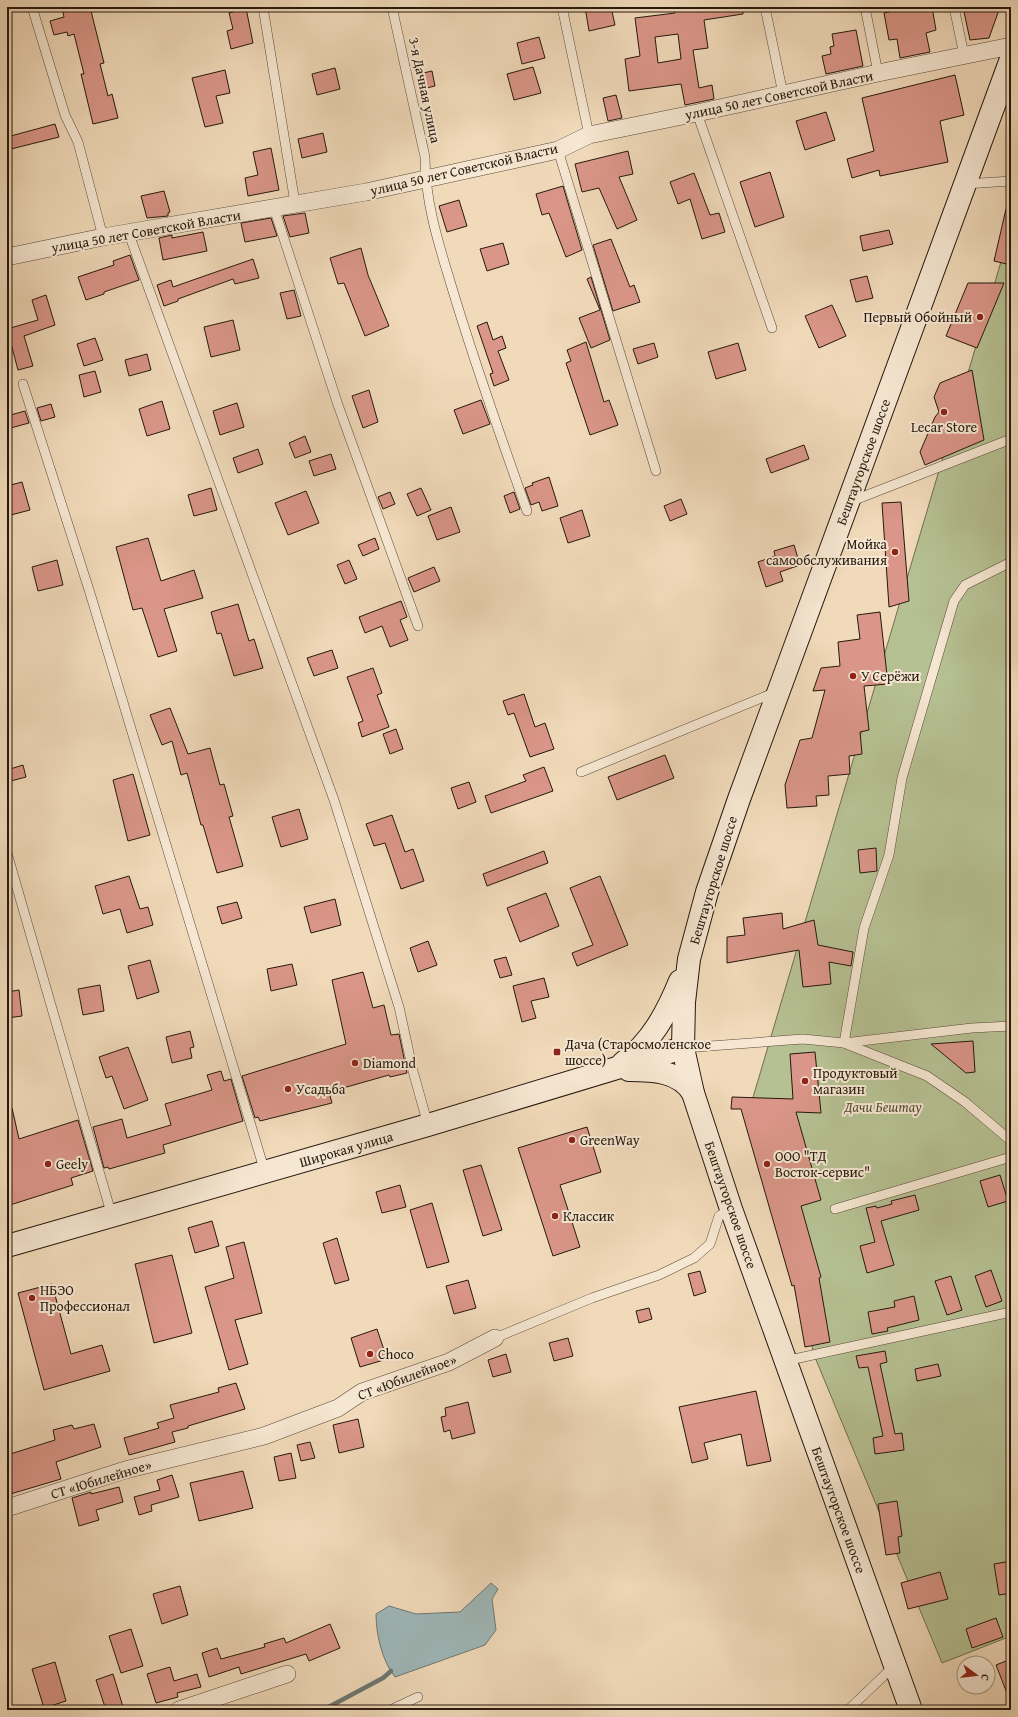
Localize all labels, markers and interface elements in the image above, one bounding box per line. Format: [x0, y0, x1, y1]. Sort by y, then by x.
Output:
street label: 3-я Дачная улица [404, 35, 446, 145]
street label: улица 50 лет Советской Власти [682, 65, 875, 125]
street label: улица 50 лет Советской Власти [367, 138, 560, 201]
street label: улица 50 лет Советской Власти [49, 204, 242, 258]
place label: Первый Обойный [863, 307, 972, 327]
marker: Первый Обойный [975, 312, 985, 322]
street label: Бештаугорское шоссе [831, 396, 895, 528]
marker: Lecar Store [939, 407, 949, 417]
place label: Lecar Store [911, 417, 977, 437]
place label: Мойка самообслуживания [766, 534, 887, 570]
marker: Мойка самообслуживания [890, 547, 900, 557]
place label: У Серёжи [861, 666, 920, 686]
marker: У Серёжи [848, 671, 858, 681]
street label: Бештаугорское шоссе [684, 813, 742, 947]
place label: Дача (Старосмоленское шоссе) [564, 1034, 712, 1070]
marker: Дача (Старосмоленское шоссе) [552, 1047, 562, 1057]
place label: Diamond [363, 1053, 416, 1073]
marker: Diamond [350, 1058, 360, 1068]
place label: Продуктовый магазин [813, 1063, 898, 1099]
marker: Продуктовый магазин [800, 1076, 810, 1086]
place label: Усадьба [296, 1079, 346, 1099]
marker: Усадьба [283, 1084, 293, 1094]
park label: Дачи Бештау [843, 1097, 922, 1117]
street label: Широкая улица [297, 1126, 396, 1172]
place label: GreenWay [580, 1130, 640, 1150]
marker: GreenWay [567, 1135, 577, 1145]
street label: Бештаугорское шоссе [700, 1139, 762, 1272]
place label: ООО "ТД Восток-сервис" [775, 1146, 870, 1182]
place label: Geely [56, 1154, 88, 1174]
marker: Geely [43, 1159, 53, 1169]
marker: ООО "ТД Восток-сервис" [762, 1159, 772, 1169]
place label: Классик [563, 1206, 615, 1226]
marker: Классик [550, 1211, 560, 1221]
place label: НБЭО Профессионал [40, 1280, 130, 1316]
marker: НБЭО Профессионал [27, 1293, 37, 1303]
place label: Choco [378, 1344, 414, 1364]
street label: СТ «Юбилейное» [355, 1349, 459, 1405]
marker: Choco [365, 1349, 375, 1359]
street label: Бештаугорское шоссе [807, 1444, 871, 1576]
street label: СТ «Юбилейное» [48, 1454, 154, 1504]
north arrow [956, 1655, 996, 1695]
text: С [977, 1673, 994, 1683]

